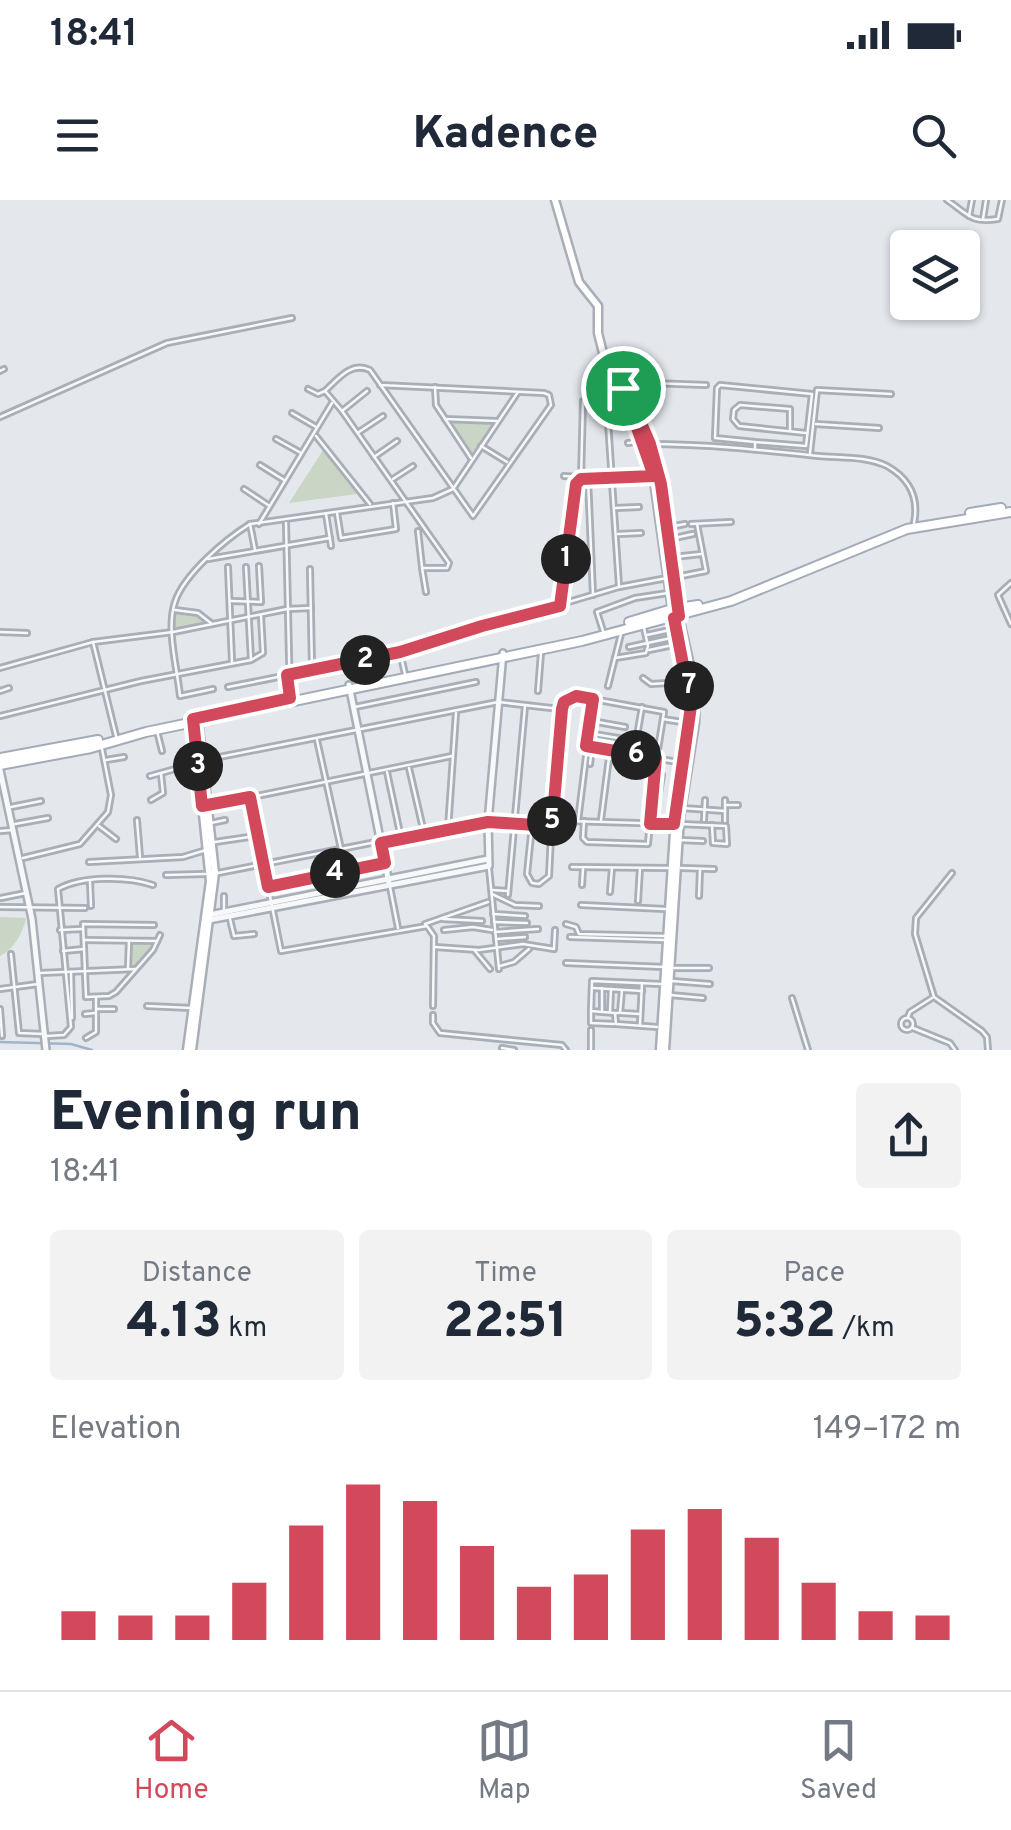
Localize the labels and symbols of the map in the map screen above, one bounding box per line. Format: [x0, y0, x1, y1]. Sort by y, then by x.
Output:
pin [581, 346, 666, 431]
pin: 1 [541, 534, 591, 584]
pin: 2 [340, 635, 390, 685]
pin: 7 [664, 661, 714, 711]
pin: 6 [611, 730, 661, 780]
pin: 3 [173, 741, 223, 791]
pin: 5 [527, 796, 577, 846]
pin: 4 [310, 848, 360, 898]

